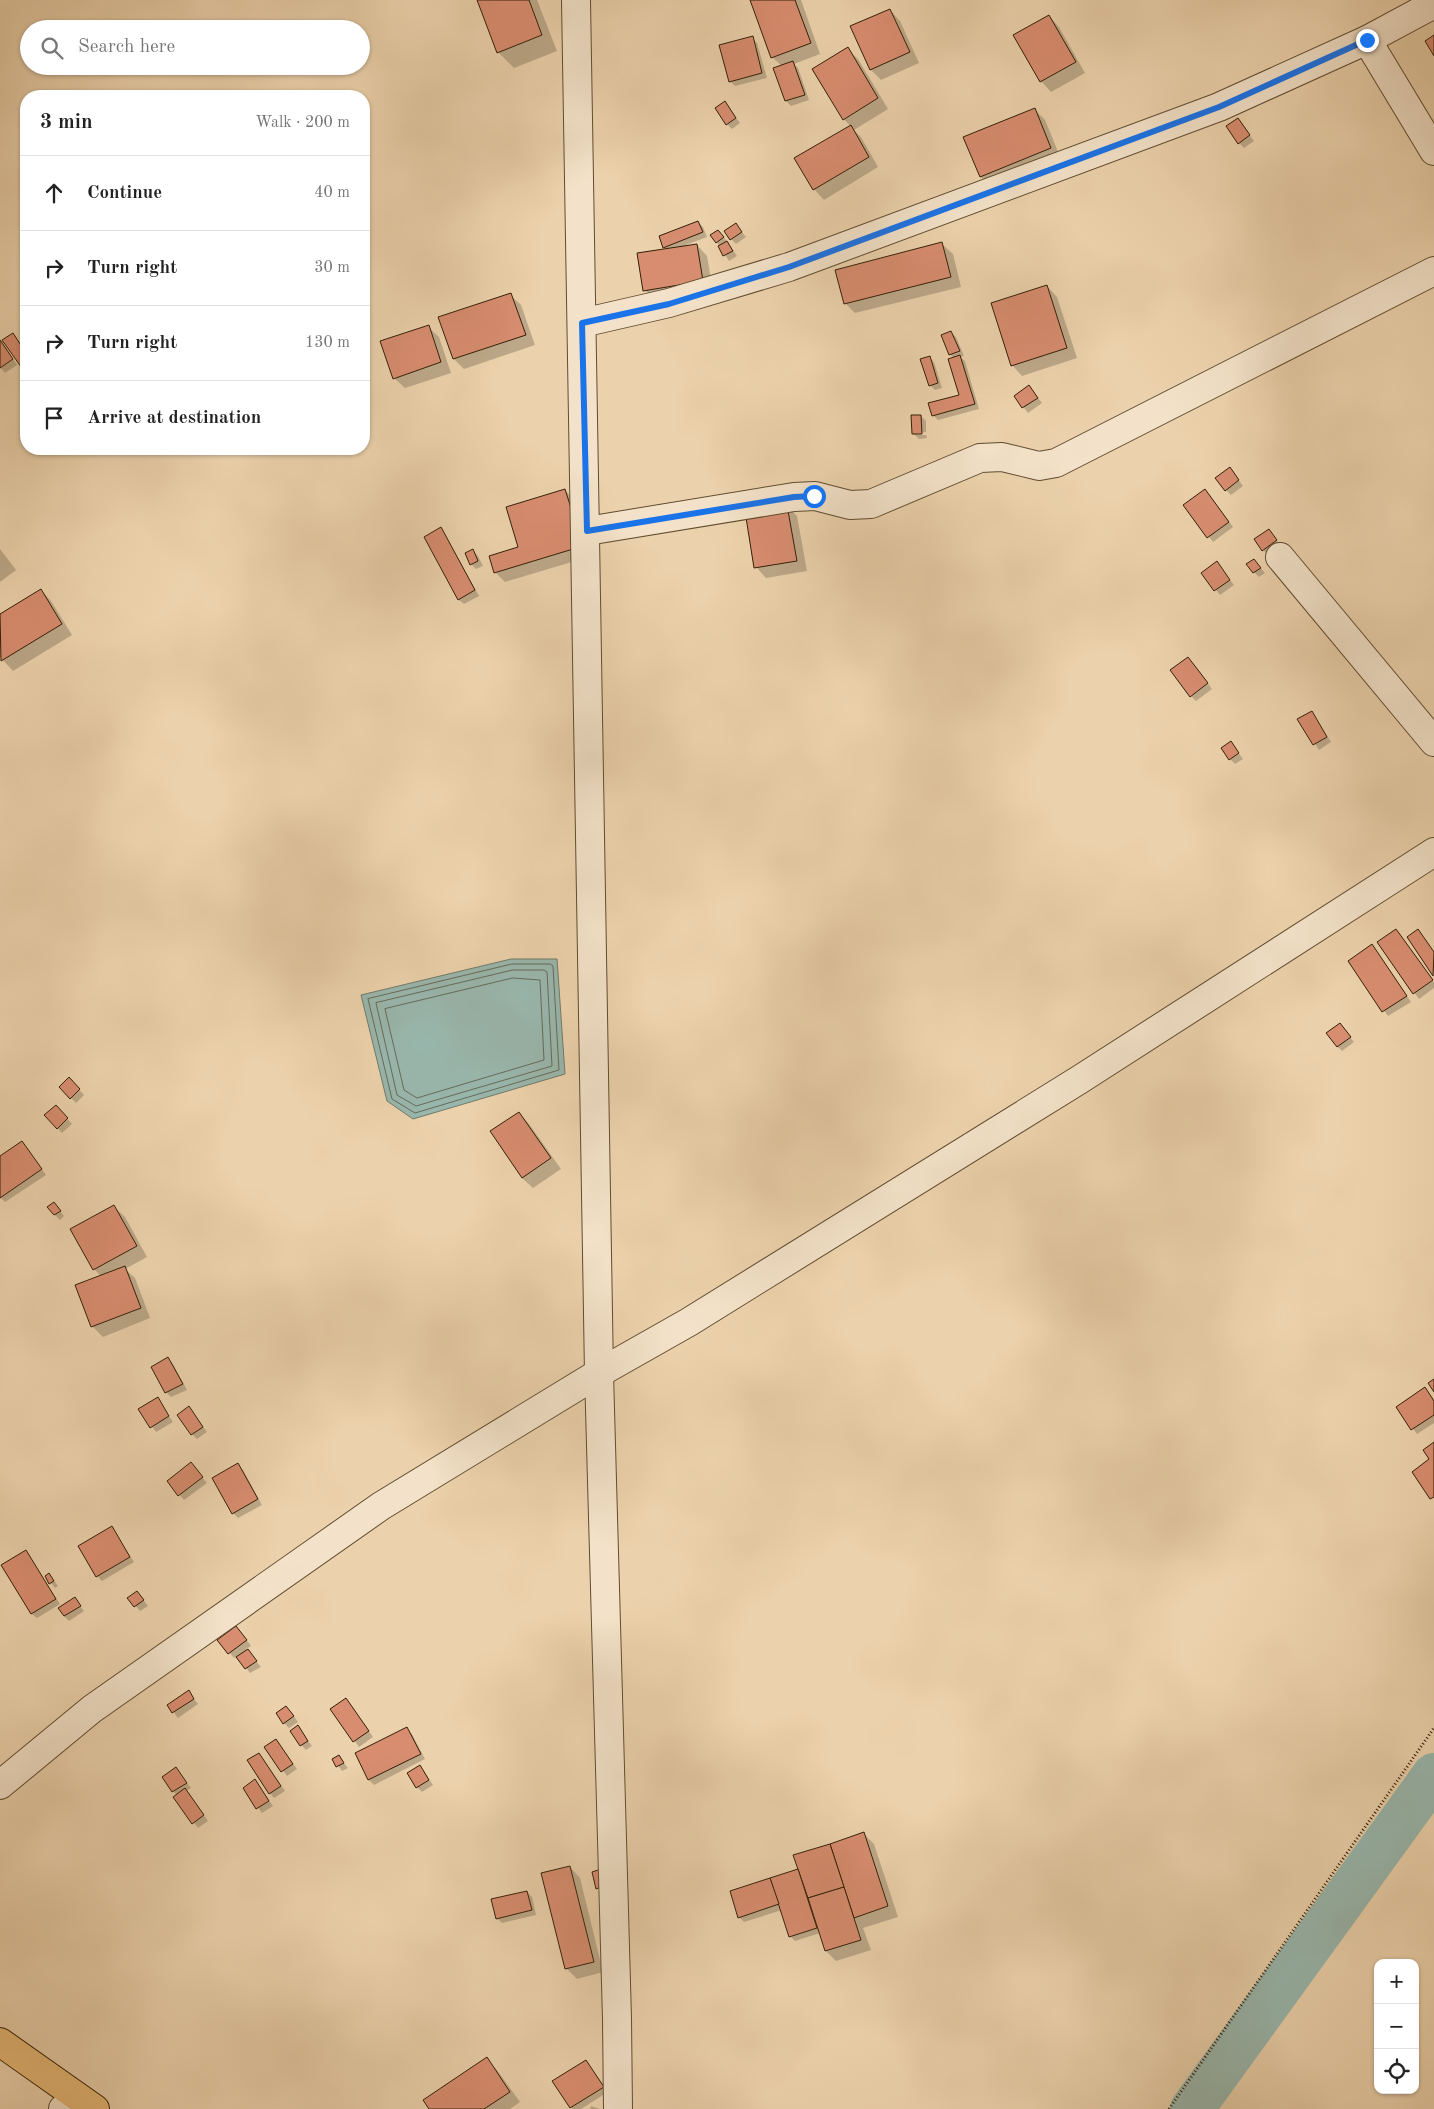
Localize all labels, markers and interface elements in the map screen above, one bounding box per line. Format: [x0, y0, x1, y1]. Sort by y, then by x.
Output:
search box [20, 20, 370, 75]
route end [1356, 29, 1379, 52]
icon: search [38, 34, 66, 62]
text: Search here [78, 38, 175, 57]
text: 3 min [40, 112, 93, 133]
text: Walk · 200 m [255, 115, 350, 131]
icon: ahead [40, 179, 68, 207]
text: Continue [87, 184, 162, 203]
text: 40 m [314, 185, 350, 201]
icon: right [40, 254, 68, 282]
text: Turn right [87, 259, 177, 278]
text: 30 m [314, 260, 350, 276]
icon: right [40, 329, 68, 357]
text: Turn right [87, 334, 177, 353]
text: 130 m [305, 335, 350, 351]
icon: arrive [40, 404, 68, 432]
text: Arrive at destination [87, 409, 261, 428]
route start [803, 485, 826, 508]
map controls [1374, 1959, 1419, 2094]
button: + [1374, 1959, 1419, 2004]
button: − [1374, 2004, 1419, 2049]
button: locate [1374, 2049, 1419, 2094]

